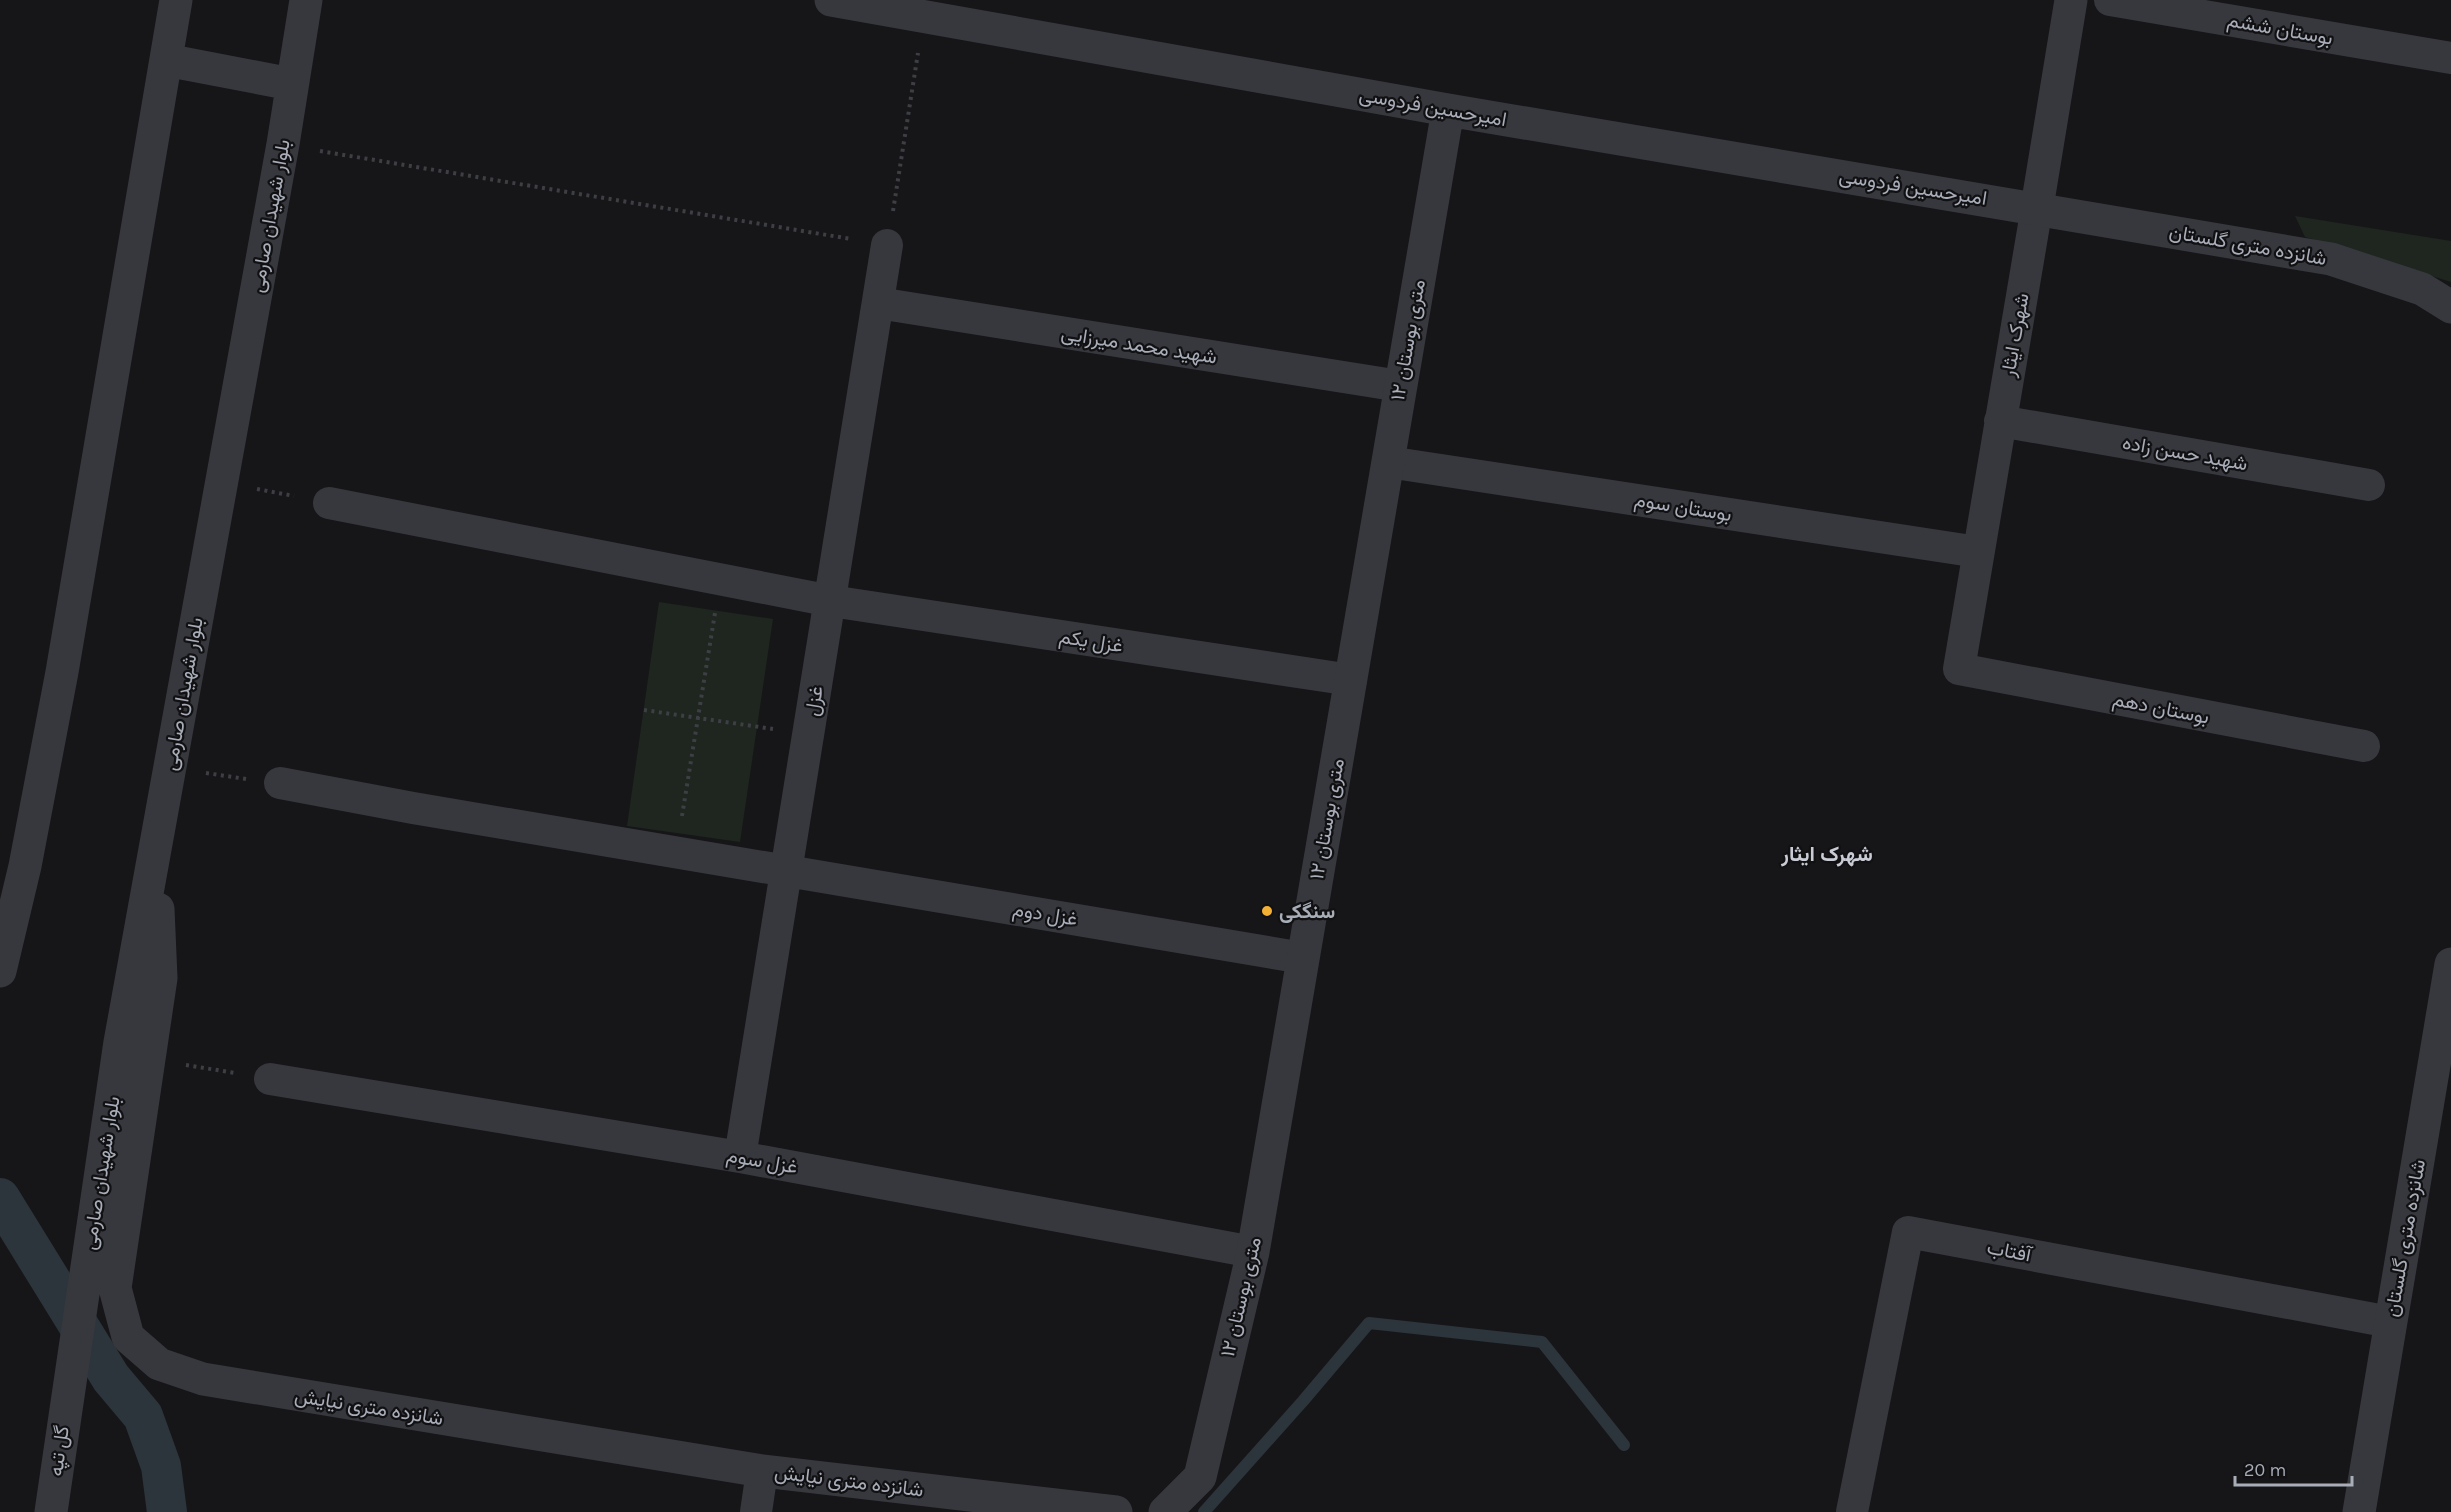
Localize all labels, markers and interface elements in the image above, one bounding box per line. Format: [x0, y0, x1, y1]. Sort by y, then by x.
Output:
street label: بوستان ششم [2225, 8, 2335, 51]
street label: امیرحسین فردوسی [1357, 83, 1509, 132]
street label: بلوار شهیدان صارمی [245, 138, 296, 295]
street label: امیرحسین فردوسی [1837, 164, 1989, 211]
street label: شانزده متری گلستان [2167, 220, 2329, 271]
street label: ۱۲ متری بوستان [1386, 278, 1431, 402]
street label: شهرک ایثار [1996, 291, 2035, 380]
street label: شهید محمد میرزایی [1059, 321, 1219, 370]
street label: شهید حسن زاده [2120, 431, 2249, 476]
street label: بوستان سوم [1632, 488, 1733, 527]
street label: بلوار شهیدان صارمی [158, 616, 209, 773]
street label: غزل یکم [1057, 625, 1125, 658]
street label: غزل [800, 684, 829, 718]
street label: بوستان دهم [2111, 687, 2211, 730]
street label: ۱۲ متری بوستان [1305, 757, 1350, 881]
district label: شهرک ایثار [1780, 842, 1873, 867]
street label: غزل دوم [1011, 898, 1079, 931]
place label: سنگکی [1279, 900, 1335, 923]
marker: سنگکی [1260, 904, 1274, 918]
street label: بلوار شهیدان صارمی [78, 1095, 125, 1252]
street label: غزل سوم [725, 1143, 799, 1180]
street label: شانزده متری گلستان [2380, 1157, 2431, 1319]
street label: ۱۲ متری بوستان [1216, 1235, 1267, 1359]
street label: آفتاب [1985, 1235, 2034, 1267]
street label: شانزده متری نیایش [293, 1384, 445, 1431]
street label: گل تپه [44, 1424, 76, 1478]
scale bar [2235, 1449, 2352, 1487]
text: 20 m [2244, 1459, 2286, 1481]
street label: شانزده متری نیایش [773, 1460, 925, 1503]

